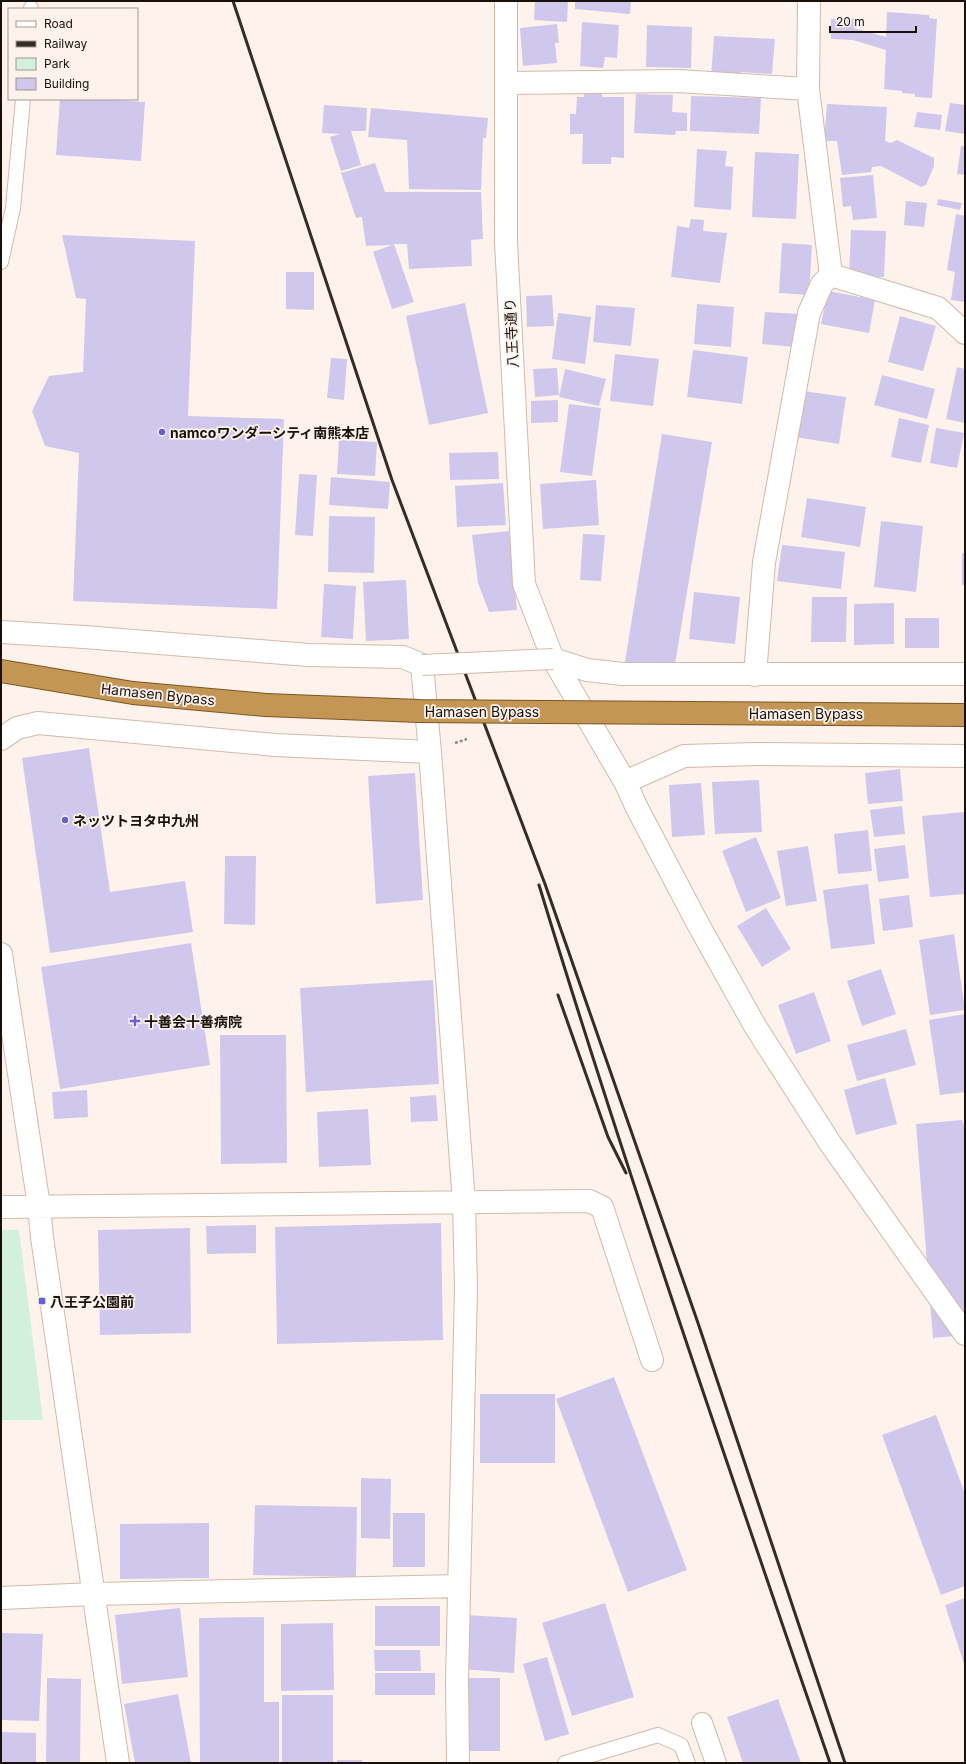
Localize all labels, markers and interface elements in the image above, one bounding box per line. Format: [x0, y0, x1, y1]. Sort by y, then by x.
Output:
legend [8, 8, 138, 100]
scale bar [830, 8, 916, 34]
text: 20 m [836, 14, 865, 29]
text: Road [44, 16, 73, 31]
text: Railway [44, 36, 88, 51]
text: Park [44, 56, 70, 71]
text: Building [44, 76, 89, 91]
street label: 八王寺通り [501, 298, 521, 368]
place label: namcoワンダーシティ南熊本店 [170, 424, 369, 441]
marker: namcoワンダーシティ南熊本店 [157, 427, 167, 437]
street label: Hamasen Bypass [100, 680, 216, 708]
street label: Hamasen Bypass [425, 703, 539, 720]
street label: Hamasen Bypass [749, 705, 863, 722]
place label: ネッツトヨタ中九州 [73, 812, 199, 829]
marker: ネッツトヨタ中九州 [60, 815, 70, 825]
place label: 十善会十善病院 [144, 1013, 242, 1030]
marker: 十善会十善病院 [129, 1015, 141, 1027]
place label: 八王子公園前 [50, 1293, 134, 1310]
marker: 八王子公園前 [37, 1296, 47, 1306]

